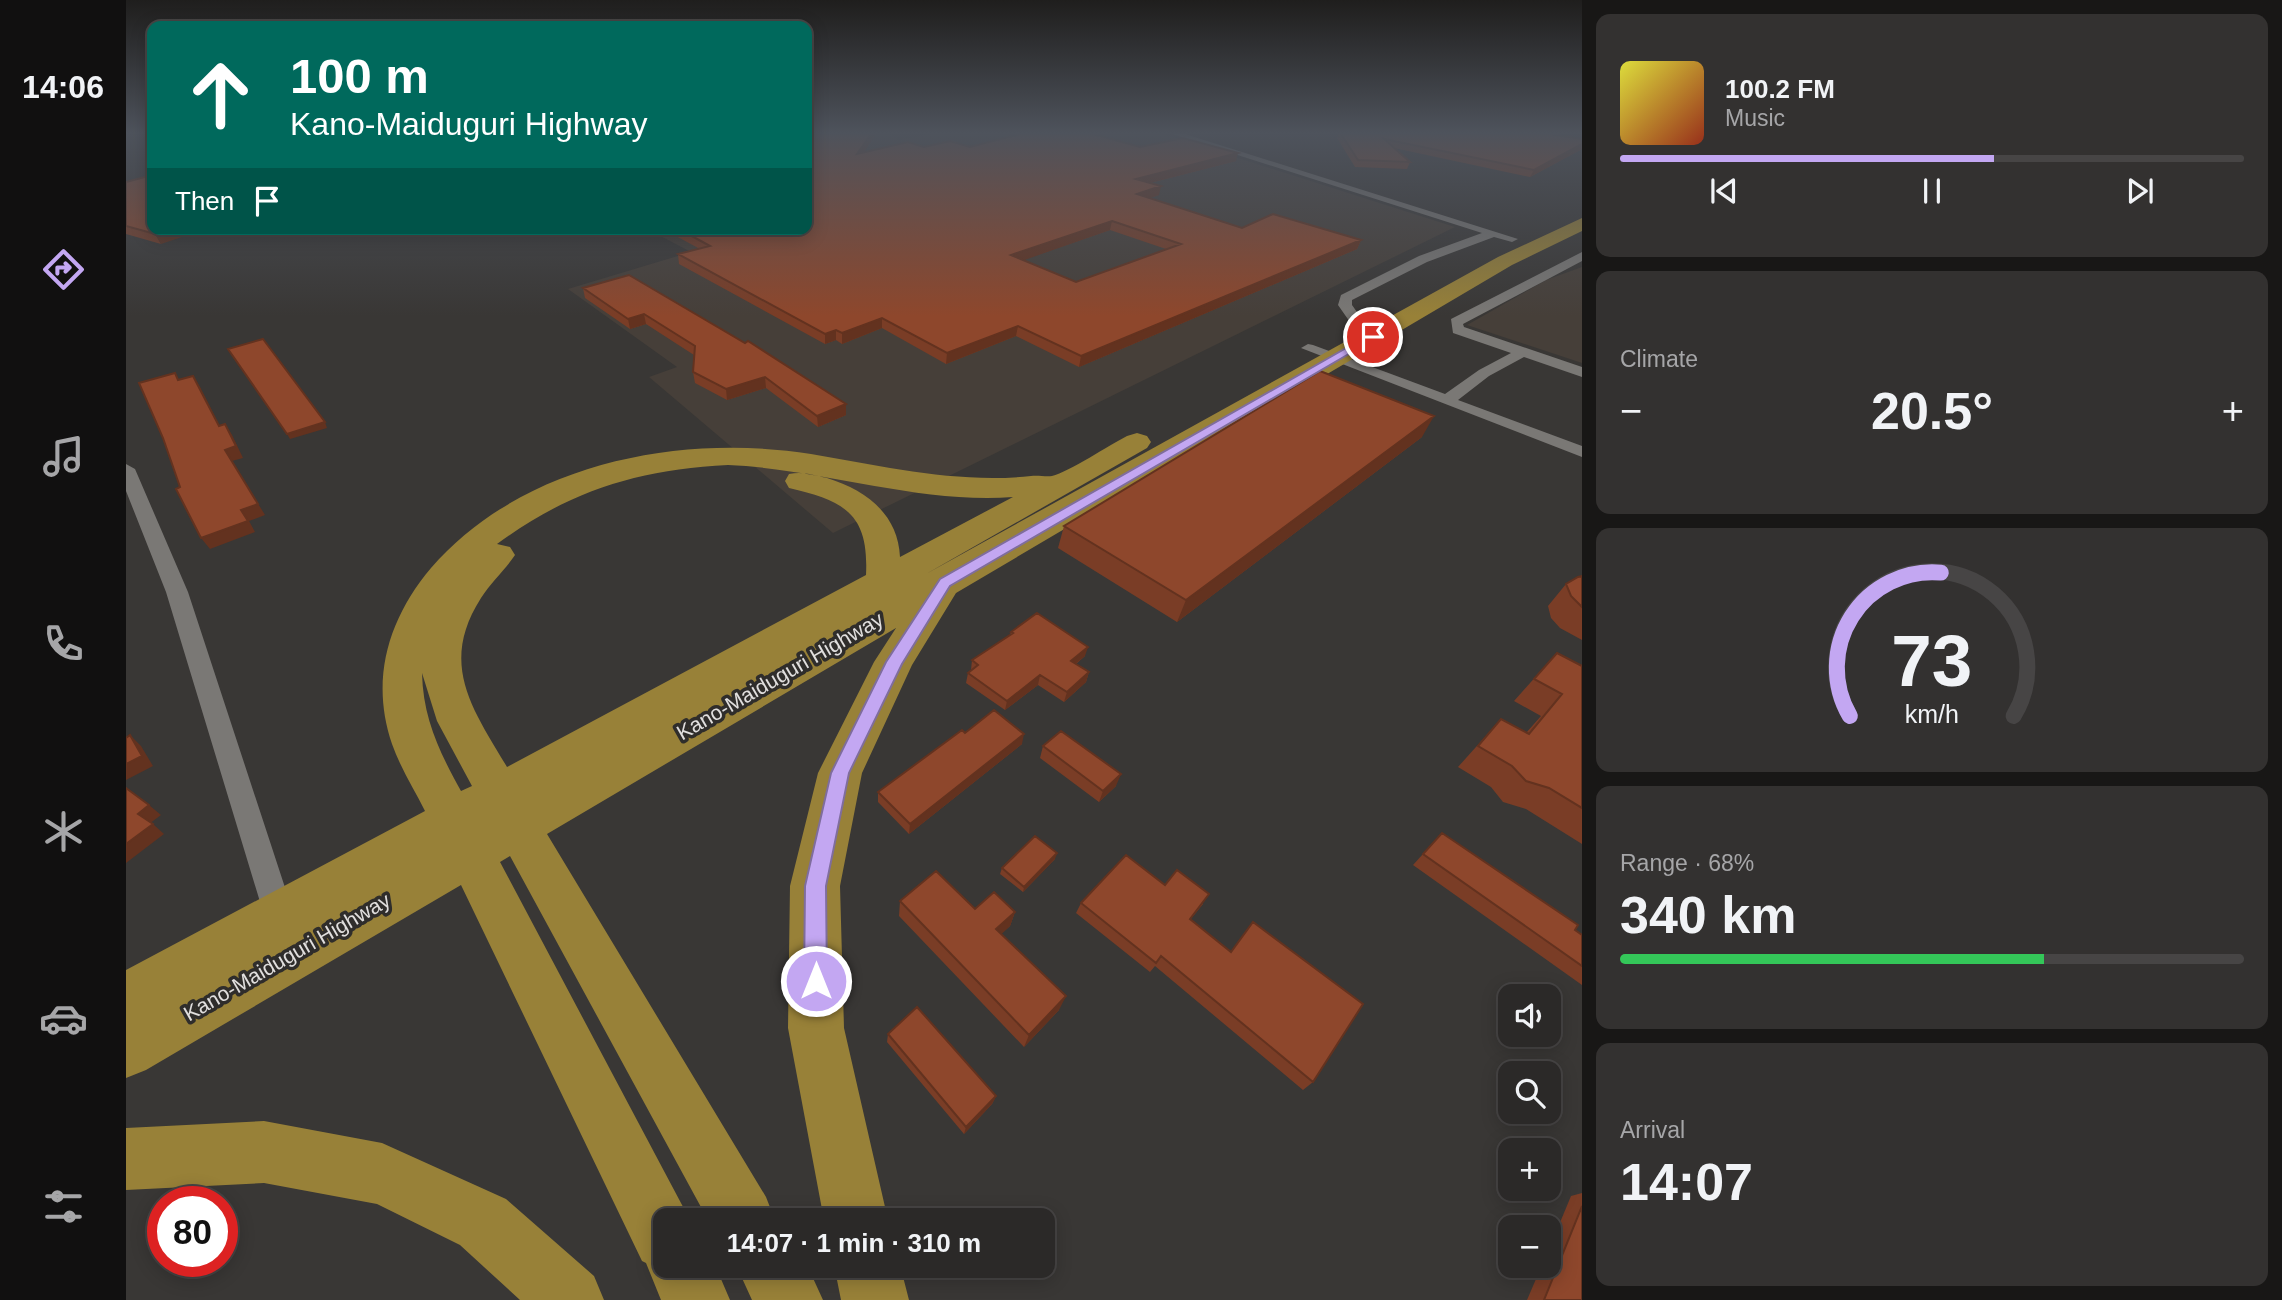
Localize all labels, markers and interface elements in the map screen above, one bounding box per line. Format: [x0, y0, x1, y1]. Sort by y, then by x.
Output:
icon: ahead [175, 49, 266, 140]
text: 100 m [290, 49, 429, 103]
text: 14:06 [22, 69, 104, 105]
text: 100.2 FM [1725, 74, 1835, 104]
text: Music [1725, 105, 1785, 131]
text: Kano-Maiduguri Highway [290, 106, 648, 142]
icon: previous [1705, 172, 1743, 210]
icon: pause [1913, 172, 1951, 210]
icon: next [2121, 172, 2159, 210]
icon: arrive [248, 182, 286, 220]
text: Then [175, 186, 234, 216]
icon: directions [39, 245, 88, 294]
pin [1343, 307, 1403, 367]
icon: arrive [1354, 318, 1392, 356]
text: Climate [1620, 346, 1698, 372]
text: 20.5° [1871, 382, 1993, 440]
text: − [1620, 390, 1642, 432]
text: + [2222, 390, 2244, 432]
icon: music [39, 432, 88, 481]
street label: Kano-Maiduguri Highway [672, 607, 888, 744]
icon: phone [39, 619, 88, 668]
text: 73 [1892, 620, 1972, 701]
text: km/h [1905, 700, 1959, 728]
icon: climate [39, 807, 88, 856]
text: Range · 68% [1620, 850, 1754, 876]
text: 340 km [1620, 886, 1796, 944]
street label: Kano-Maiduguri Highway [179, 888, 395, 1025]
position arrow [779, 944, 853, 1018]
map controls [1498, 984, 1561, 1278]
button: sound [1498, 984, 1561, 1047]
icon: car [39, 994, 88, 1043]
button: search [1498, 1061, 1561, 1124]
text: Arrival [1620, 1117, 1685, 1143]
button: + [1498, 1138, 1561, 1201]
text: 14:07 [1620, 1153, 1753, 1211]
icon: filters [39, 1182, 88, 1231]
speed limit sign: 80 [147, 1186, 238, 1277]
button: − [1498, 1215, 1561, 1278]
text: 14:07 · 1 min · 310 m [727, 1228, 981, 1258]

